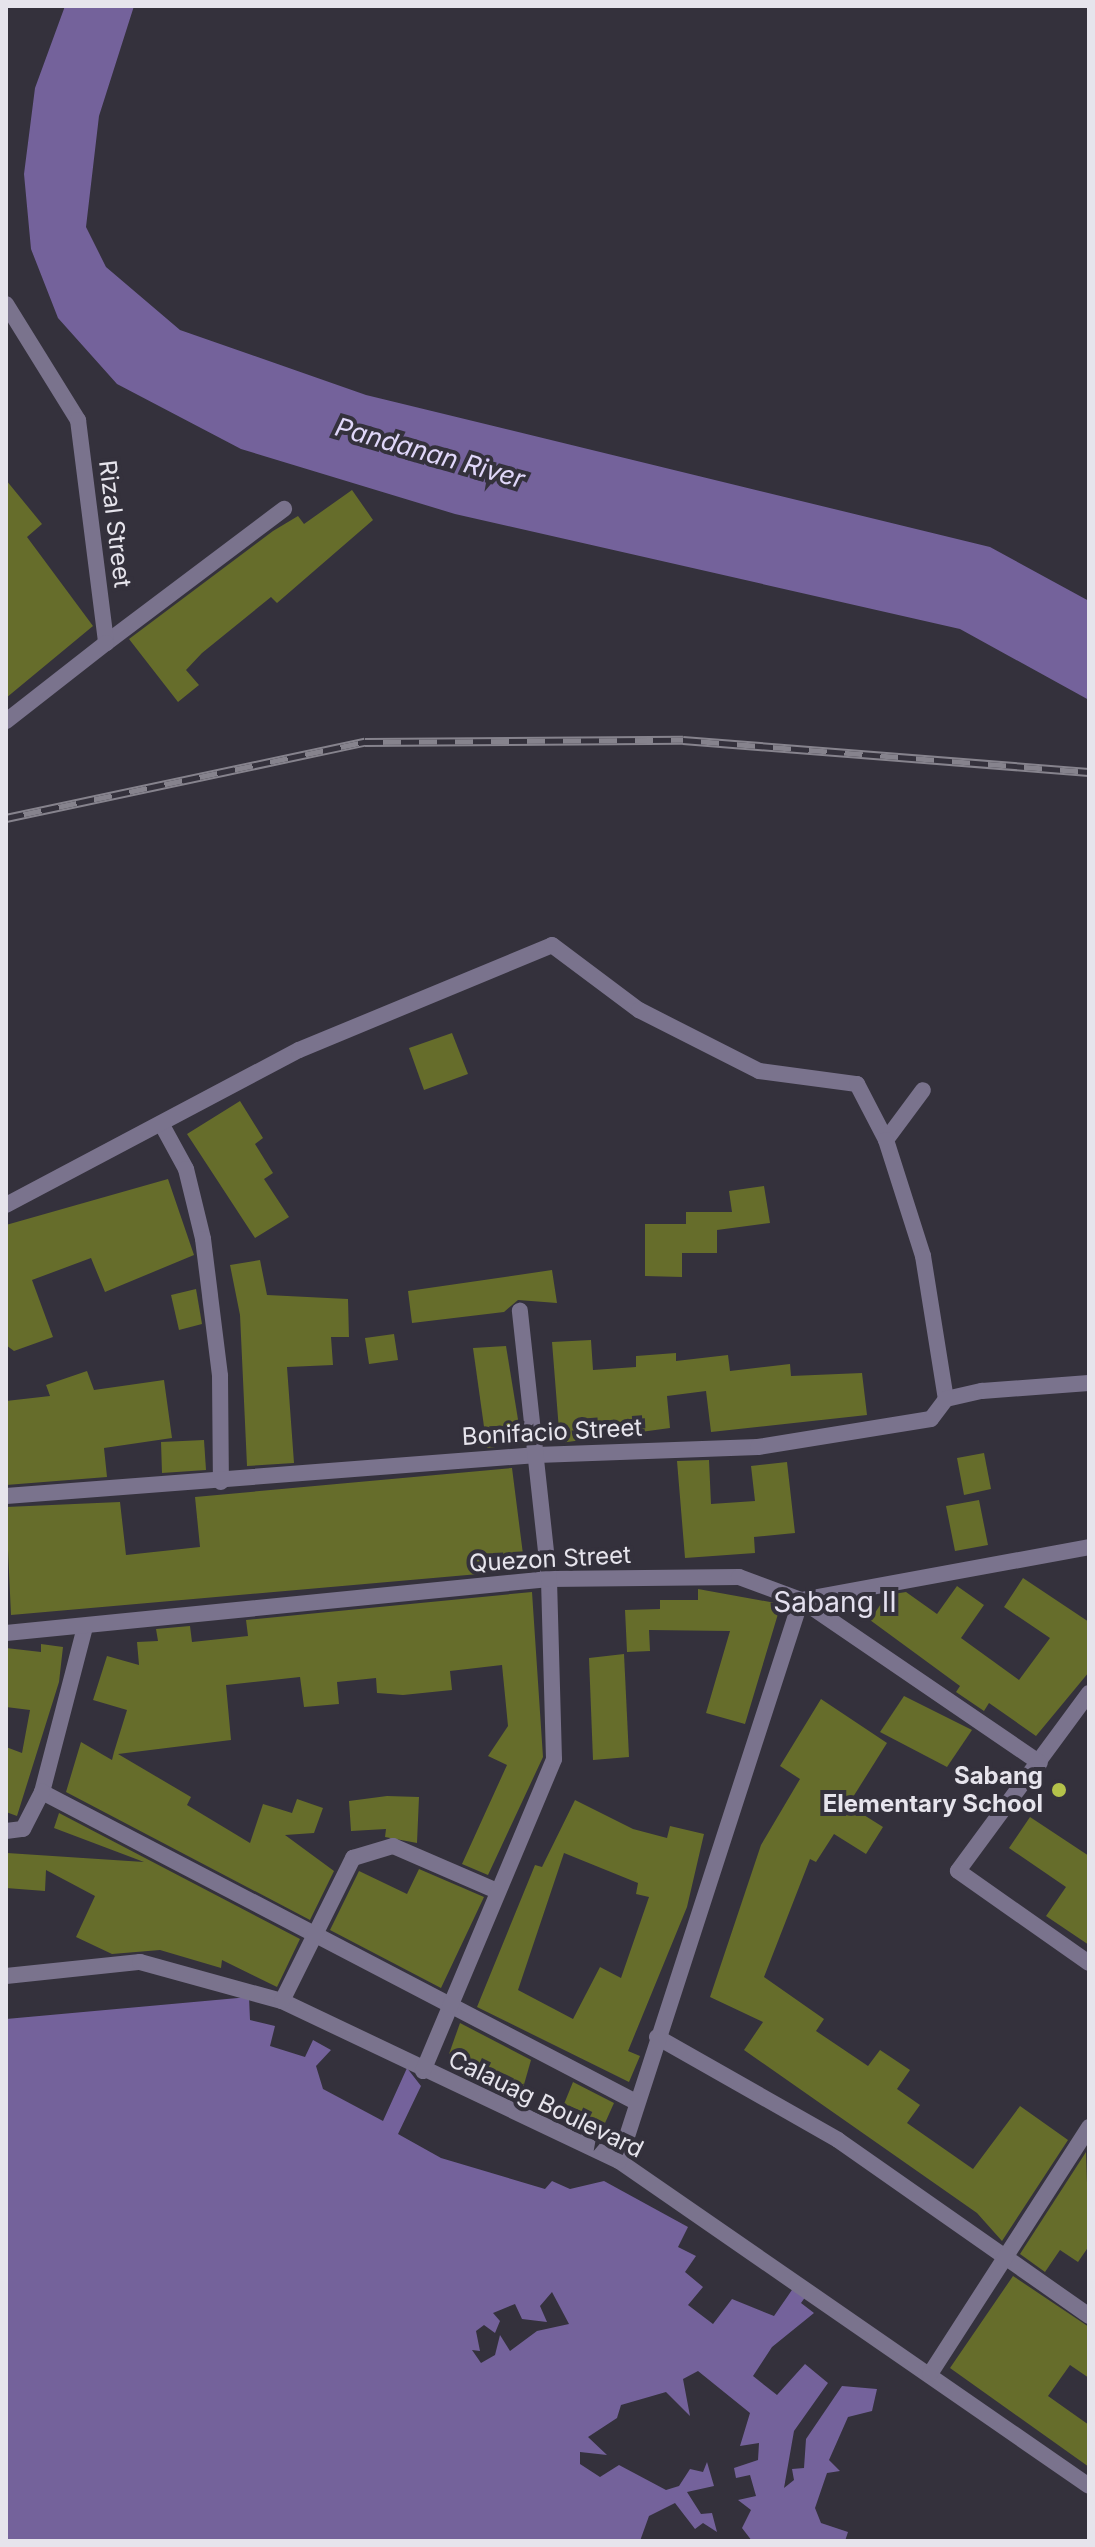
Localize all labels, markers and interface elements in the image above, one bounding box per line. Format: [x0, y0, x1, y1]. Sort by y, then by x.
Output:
water label: Pandanan River [332, 411, 528, 495]
street label: Rizal Street [93, 459, 137, 589]
street label: Bonifacio Street [461, 1413, 643, 1451]
street label: Quezon Street [468, 1540, 632, 1578]
district label: Sabang Ⅱ [773, 1585, 897, 1619]
place label: Sabang Elementary School [823, 1762, 1043, 1818]
marker: Sabang Elementary School [1050, 1781, 1068, 1799]
street label: Calauag Boulevard [444, 2044, 648, 2164]

